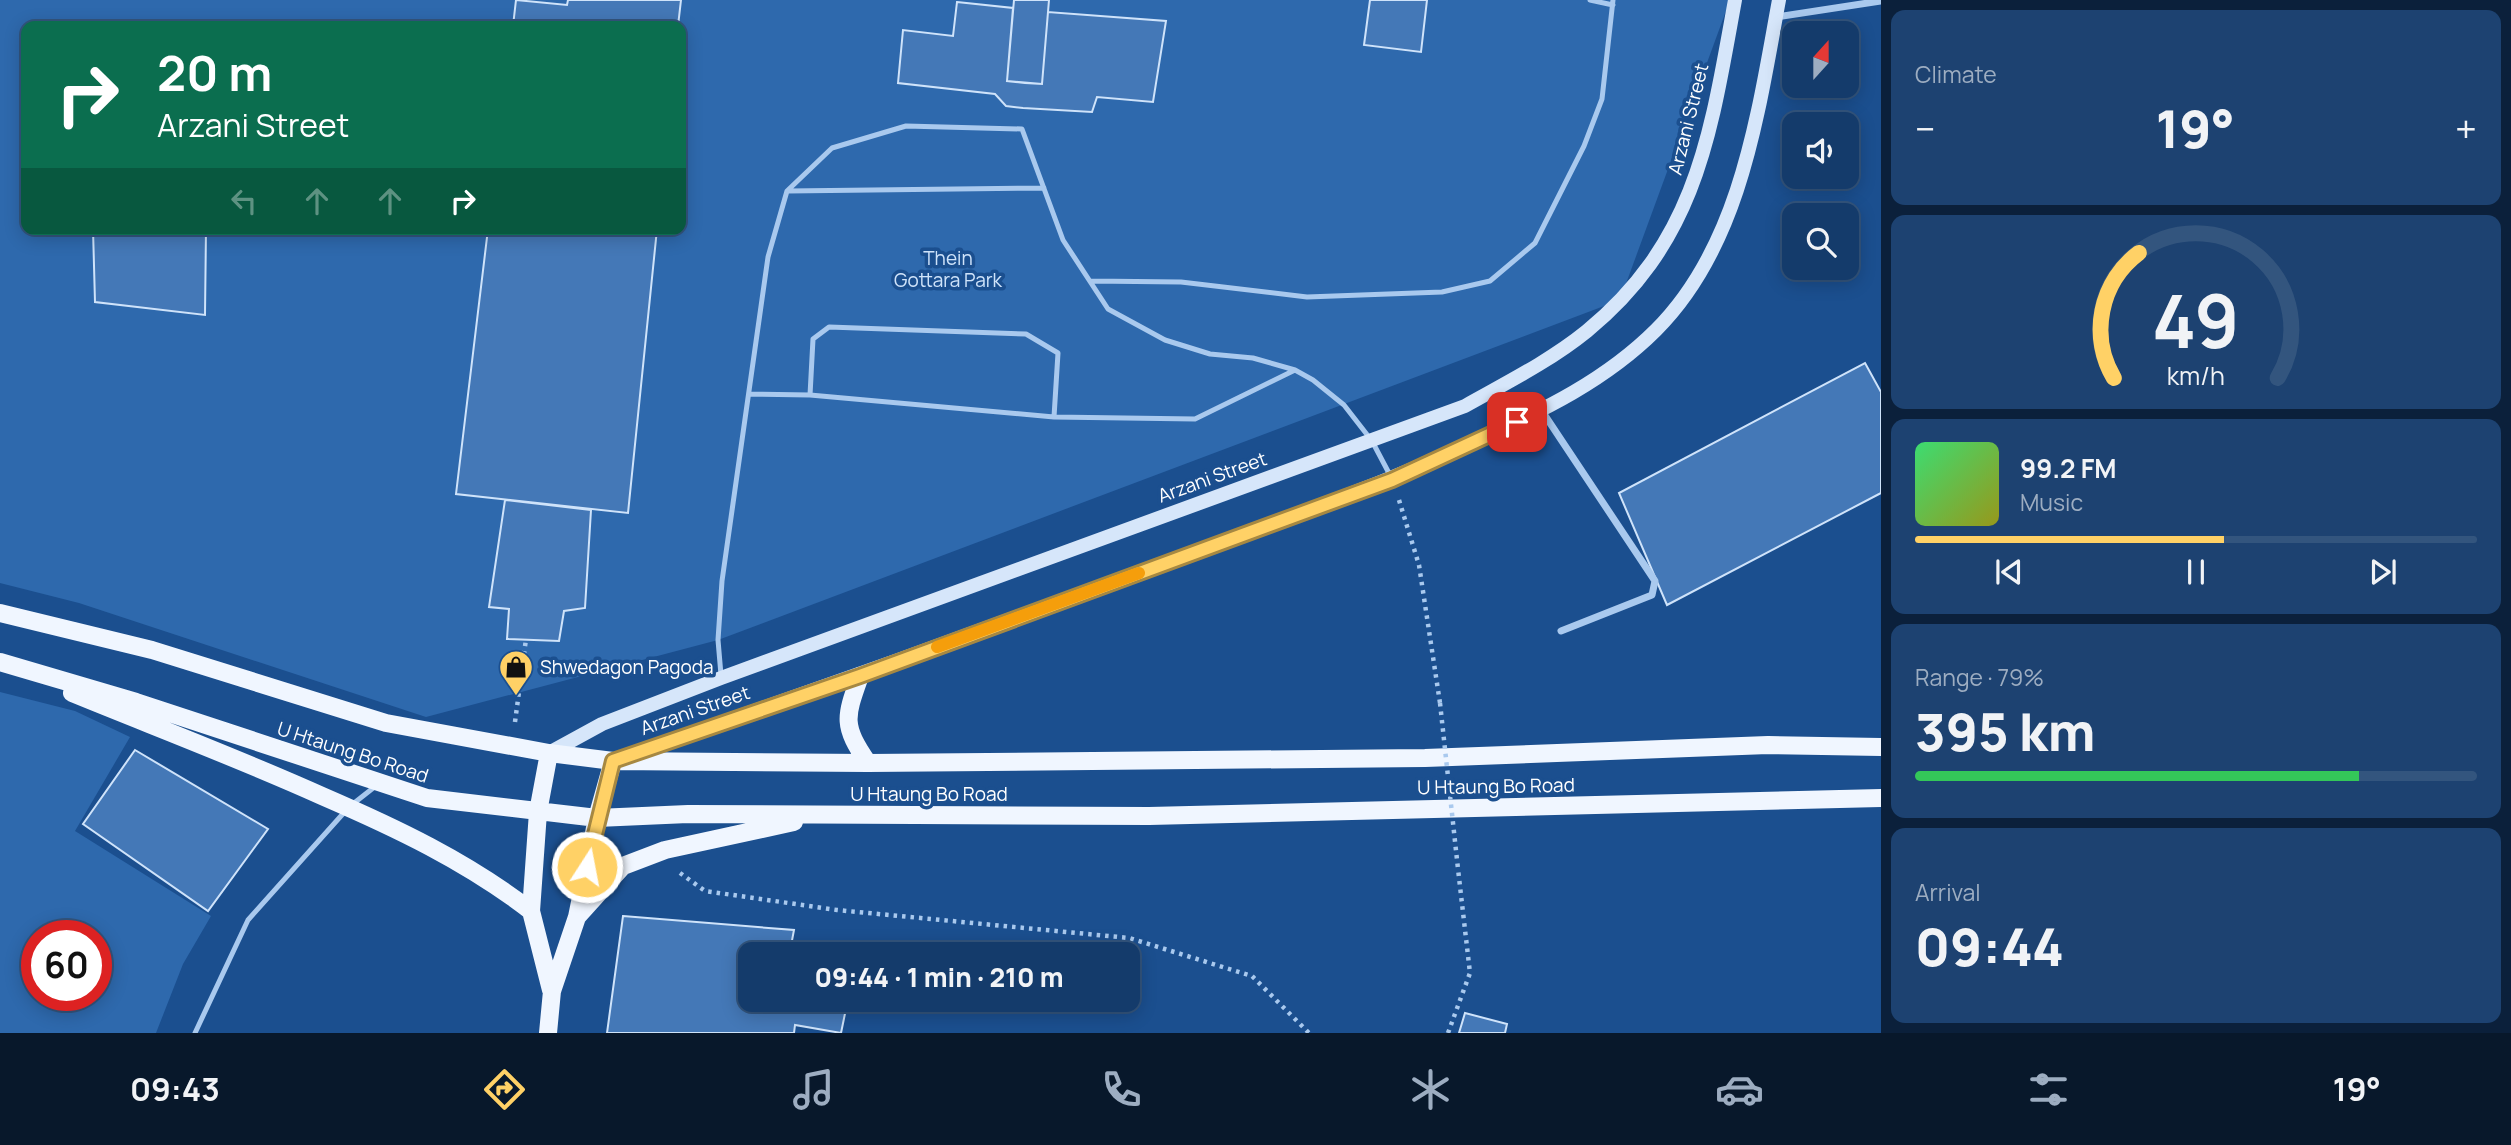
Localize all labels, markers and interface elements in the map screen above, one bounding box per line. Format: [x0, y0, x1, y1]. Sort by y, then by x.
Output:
north arrow [1782, 21, 1858, 98]
map controls [1782, 21, 1859, 280]
text: 20 m [157, 39, 272, 106]
icon: right [42, 49, 133, 140]
text: Climate [1915, 58, 1997, 90]
street label: Arzani Street [1662, 60, 1714, 178]
text: 19° [2156, 93, 2235, 164]
text: − [1915, 102, 1936, 154]
text: + [2455, 102, 2477, 154]
text: Arzani Street [157, 103, 349, 147]
button: sound [1782, 112, 1859, 189]
icon: left [225, 182, 263, 220]
icon: ahead [298, 182, 336, 220]
icon: ahead [371, 182, 409, 220]
icon: right [444, 182, 482, 220]
button: search [1782, 203, 1859, 280]
park label: Thein Gottara Park [894, 245, 1003, 293]
text: 49 [2152, 270, 2240, 370]
text: km/h [2167, 358, 2225, 393]
pin [1487, 392, 1547, 452]
icon: arrive [1498, 403, 1536, 441]
street label: Arzani Street [1154, 445, 1270, 509]
text: 99.2 FM [2020, 450, 2117, 486]
text: Music [2020, 486, 2083, 518]
icon: previous [1990, 553, 2028, 591]
icon: pause [2177, 553, 2215, 591]
icon: next [2364, 553, 2402, 591]
shop icon: Shwedagon Pagoda [497, 648, 535, 697]
place label: Shwedagon Pagoda [540, 654, 714, 680]
text: Range · 79% [1915, 661, 2044, 693]
street label: Arzani Street [637, 679, 753, 741]
text: 395 km [1915, 696, 2095, 767]
street label: U Htaung Bo Road [274, 715, 432, 789]
street label: U Htaung Bo Road [1417, 772, 1575, 800]
street label: U Htaung Bo Road [850, 781, 1008, 807]
position arrow [550, 830, 624, 904]
text: Arrival [1915, 876, 1981, 908]
text: 09:44 [1915, 911, 2064, 982]
speed limit sign: 60 [21, 920, 112, 1011]
text: 09:44 · 1 min · 210 m [815, 959, 1063, 995]
icon: directions [480, 1065, 529, 1114]
icon: music [789, 1065, 838, 1114]
icon: phone [1097, 1065, 1146, 1114]
icon: climate [1406, 1065, 1455, 1114]
icon: car [1715, 1065, 1764, 1114]
icon: filters [2024, 1065, 2073, 1114]
text: 09:43 [130, 1067, 220, 1111]
text: 19° [2333, 1067, 2381, 1111]

